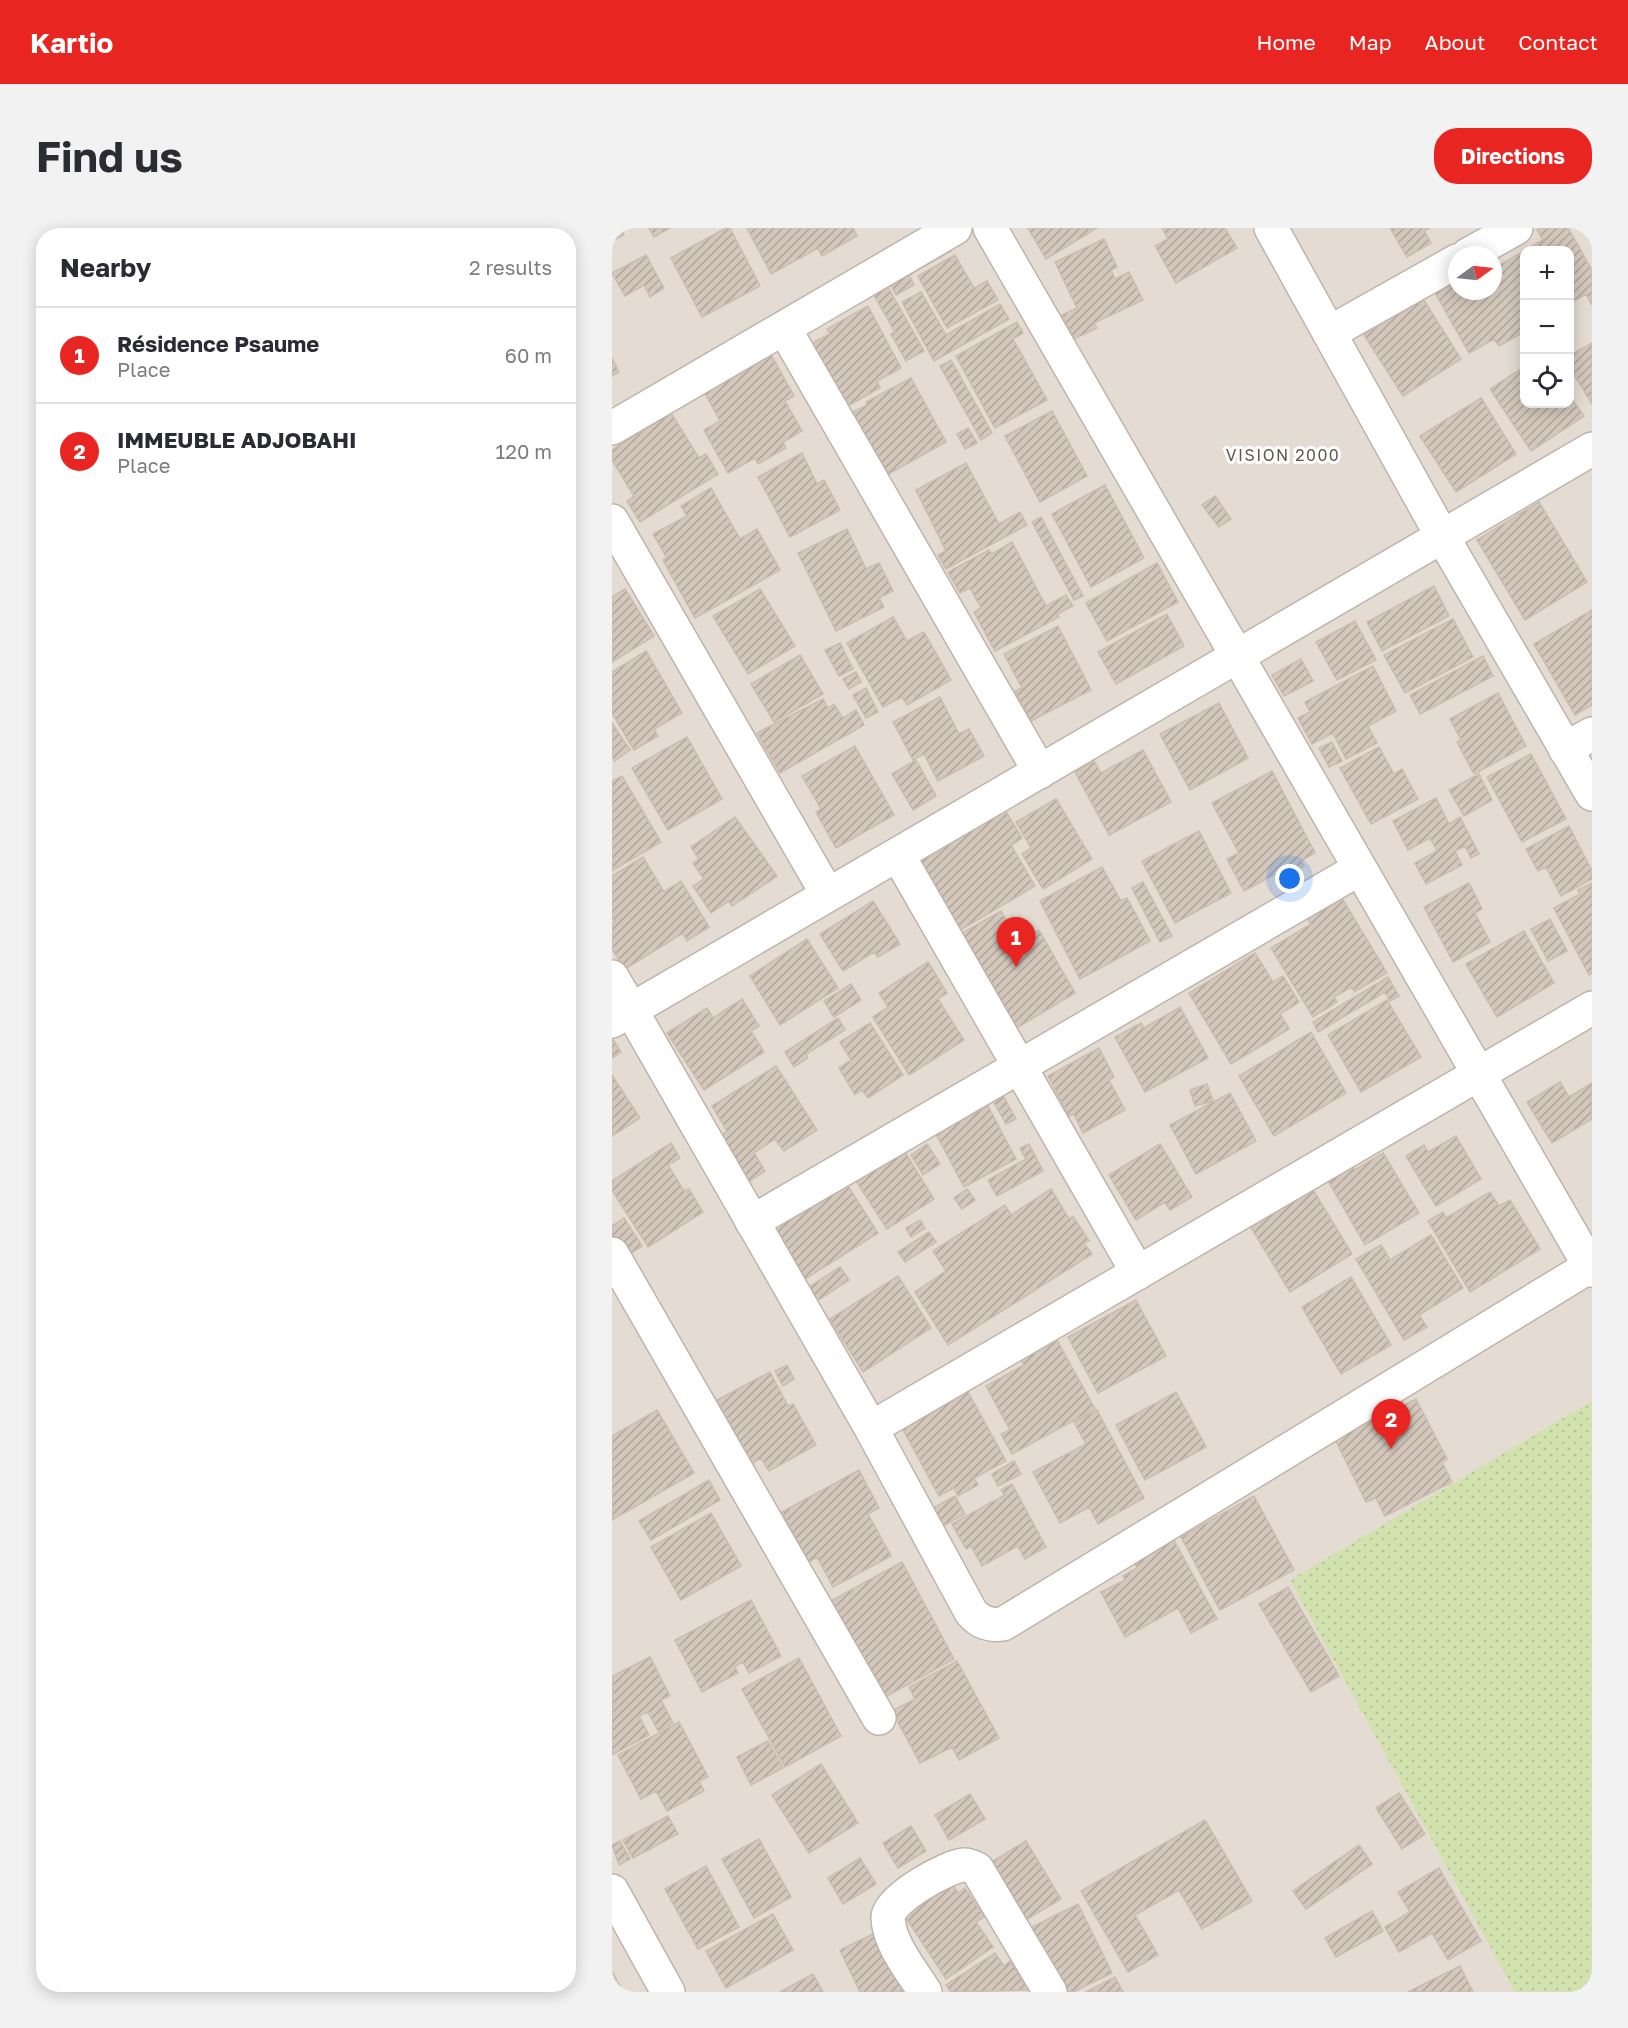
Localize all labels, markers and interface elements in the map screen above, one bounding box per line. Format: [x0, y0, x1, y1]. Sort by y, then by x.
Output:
text: Kartio [30, 26, 113, 59]
text: Home [1256, 29, 1316, 55]
text: Map [1349, 29, 1392, 55]
text: About [1425, 29, 1485, 55]
text: Contact [1518, 29, 1598, 55]
button: Directions [1434, 128, 1592, 184]
text: Find us [36, 131, 183, 181]
north arrow [1448, 246, 1502, 300]
map controls [1520, 246, 1574, 408]
button: + [1520, 246, 1574, 300]
text: Nearby [60, 252, 151, 283]
text: 2 results [469, 255, 552, 279]
button: − [1520, 300, 1574, 354]
text: Résidence Psaume [117, 330, 319, 357]
text: 1 [74, 343, 85, 367]
text: 60 m [505, 343, 552, 367]
button: locate [1520, 354, 1574, 408]
text: Place [117, 357, 170, 381]
text: IMMEUBLE ADJOBAHI [117, 426, 356, 453]
text: 2 [73, 439, 86, 463]
text: 120 m [496, 439, 552, 463]
district label: VISION 2000 [1226, 445, 1340, 465]
text: Place [117, 453, 170, 477]
your location [1275, 864, 1304, 893]
pin: 1 [996, 918, 1036, 967]
pin: 2 [1372, 1400, 1410, 1449]

